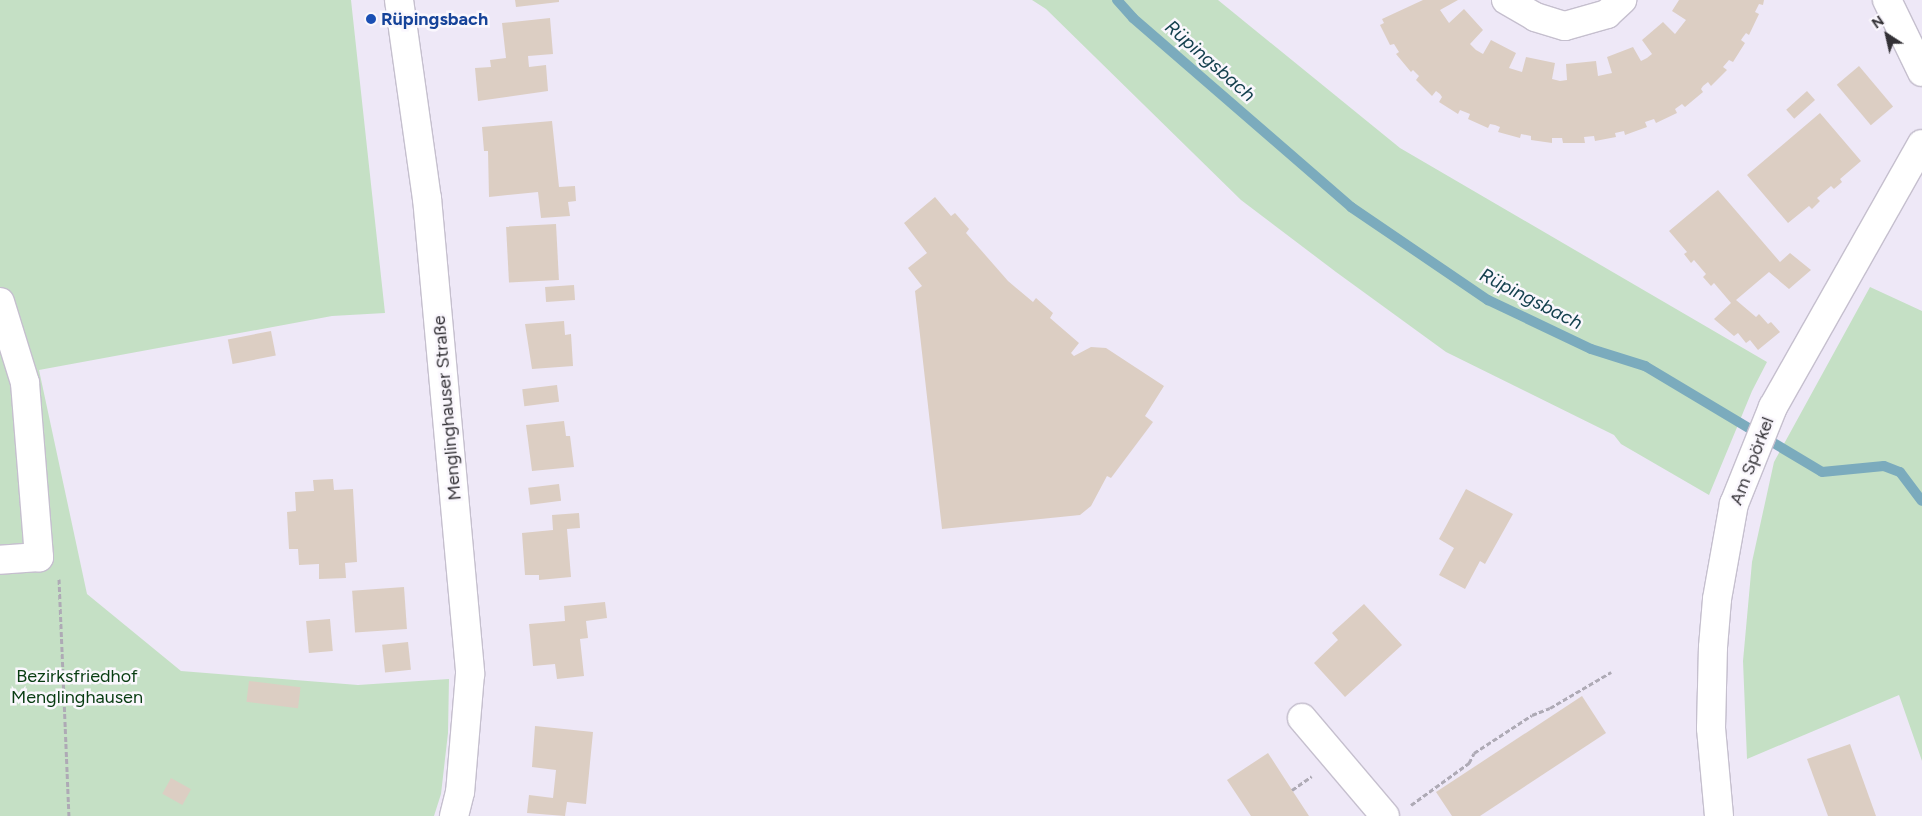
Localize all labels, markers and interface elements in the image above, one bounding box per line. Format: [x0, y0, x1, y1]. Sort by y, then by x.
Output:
place label: Rüpingsbach [381, 8, 488, 30]
north arrow [1862, 10, 1912, 60]
text: N [1869, 12, 1887, 32]
marker: Rüpingsbach [365, 13, 377, 25]
water label: Rüpingsbach [1160, 16, 1260, 106]
water label: Rüpingsbach [1476, 263, 1586, 335]
street label: Menglinghauser Straße [428, 315, 466, 501]
street label: Am Spörkel [1725, 414, 1779, 508]
park label: Bezirksfriedhof Menglinghausen [11, 666, 143, 709]

